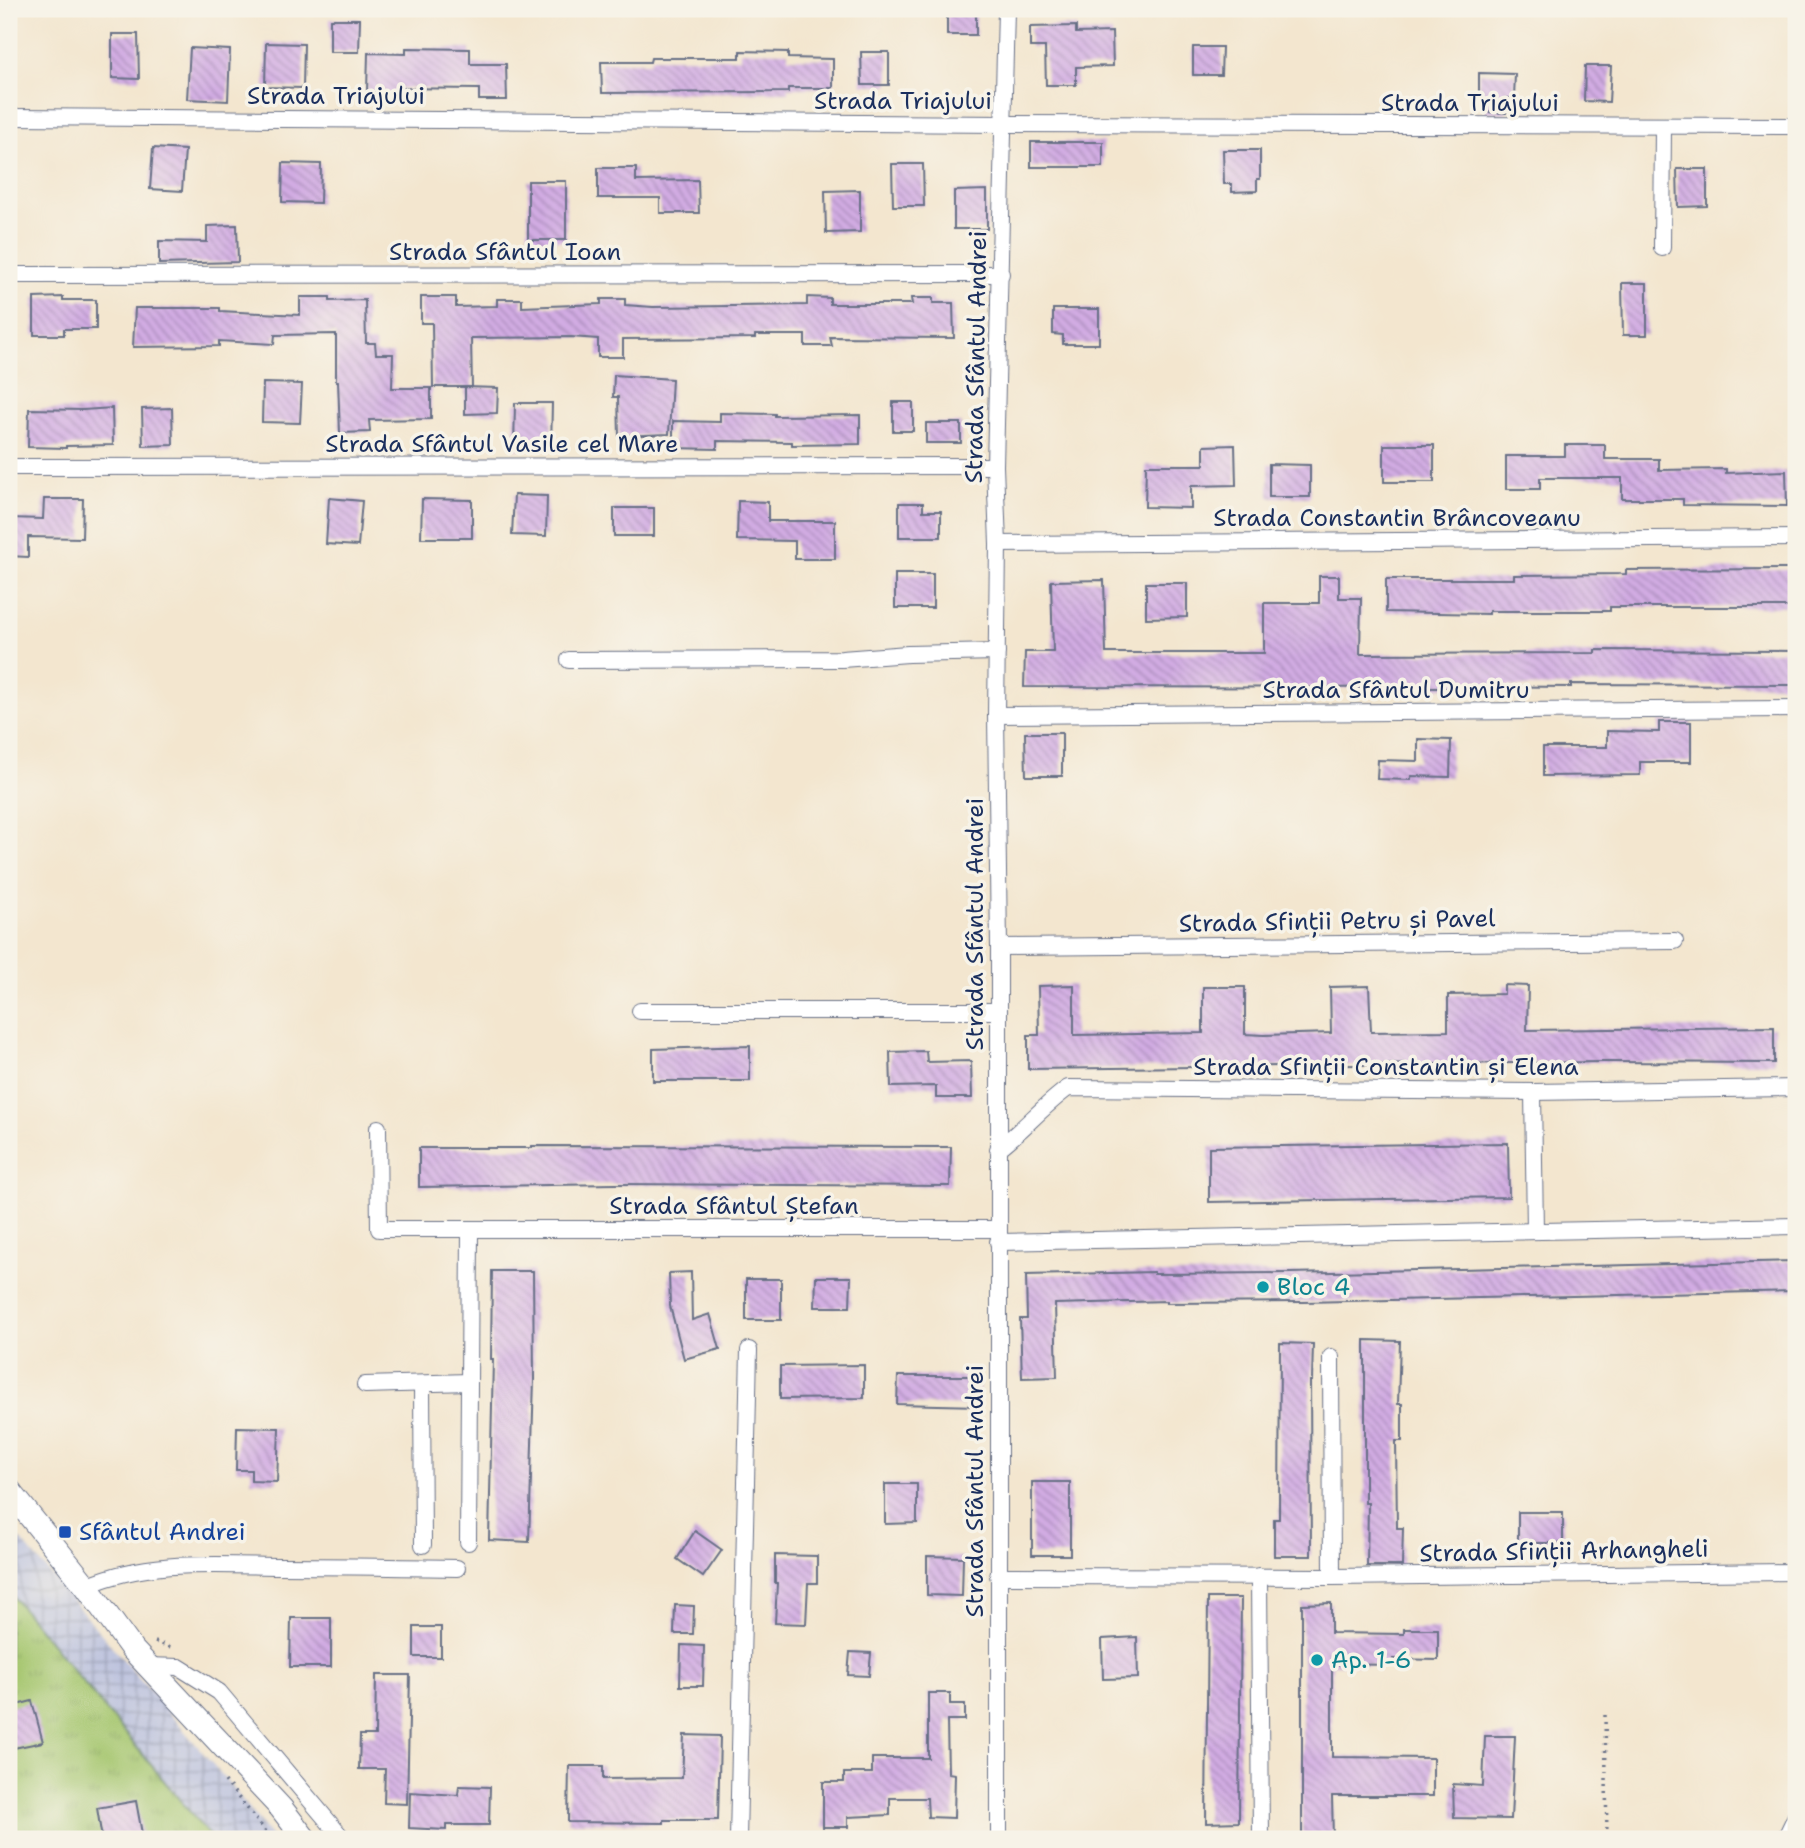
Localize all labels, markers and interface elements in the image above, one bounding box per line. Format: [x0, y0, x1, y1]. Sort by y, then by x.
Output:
street label: Strada Triajului [247, 80, 425, 112]
street label: Strada Triajului [814, 85, 992, 117]
street label: Strada Triajului [1381, 87, 1559, 119]
street label: Strada Sfântul Andrei [958, 230, 994, 484]
street label: Strada Sfântul Ioan [389, 236, 621, 268]
street label: Strada Sfântul Vasile cel Mare [325, 428, 679, 460]
street label: Strada Constantin Brâncoveanu [1213, 502, 1581, 534]
street label: Strada Sfântul Dumitru [1262, 674, 1530, 706]
street label: Strada Sfântul Andrei [959, 798, 991, 1050]
street label: Strada Sfinții Petru și Pavel [1178, 902, 1496, 940]
street label: Strada Sfinții Constantin și Elena [1193, 1051, 1579, 1083]
street label: Strada Sfântul Ștefan [609, 1190, 859, 1222]
place label: Bloc 4 [1277, 1271, 1350, 1303]
marker: Bloc 4 [1255, 1279, 1271, 1295]
street label: Strada Sfântul Andrei [959, 1365, 991, 1617]
place label: Sfântul Andrei [79, 1516, 246, 1548]
marker: Sfântul Andrei [57, 1524, 73, 1540]
street label: Strada Sfinții Arhangheli [1419, 1532, 1709, 1570]
place label: Ap. 1-6 [1331, 1644, 1412, 1676]
marker: Ap. 1-6 [1309, 1652, 1325, 1668]

